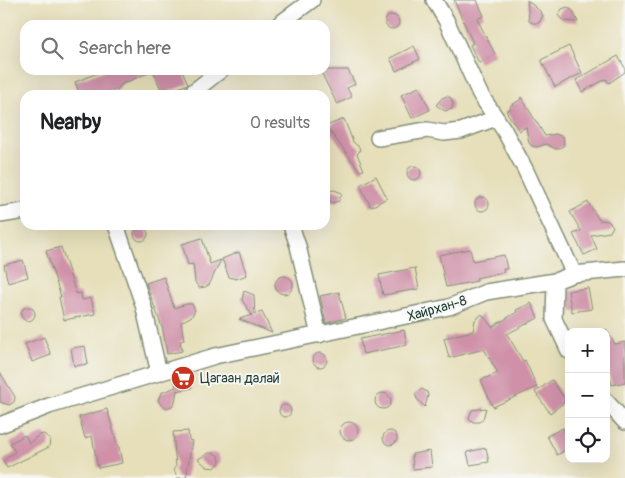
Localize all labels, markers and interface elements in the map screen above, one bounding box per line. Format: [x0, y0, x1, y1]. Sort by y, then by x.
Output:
search box [20, 20, 330, 75]
icon: search [38, 34, 66, 62]
text: Search here [78, 36, 171, 60]
text: Nearby [40, 109, 101, 136]
text: 0 results [250, 113, 310, 133]
street label: Хайрхан-8 [406, 292, 469, 325]
map controls [565, 328, 610, 463]
button: + [565, 328, 610, 373]
supermarket icon: Цагаан далай [170, 365, 196, 391]
place label: Цагаан далай [200, 370, 280, 387]
button: − [565, 373, 610, 418]
button: locate [565, 418, 610, 463]

